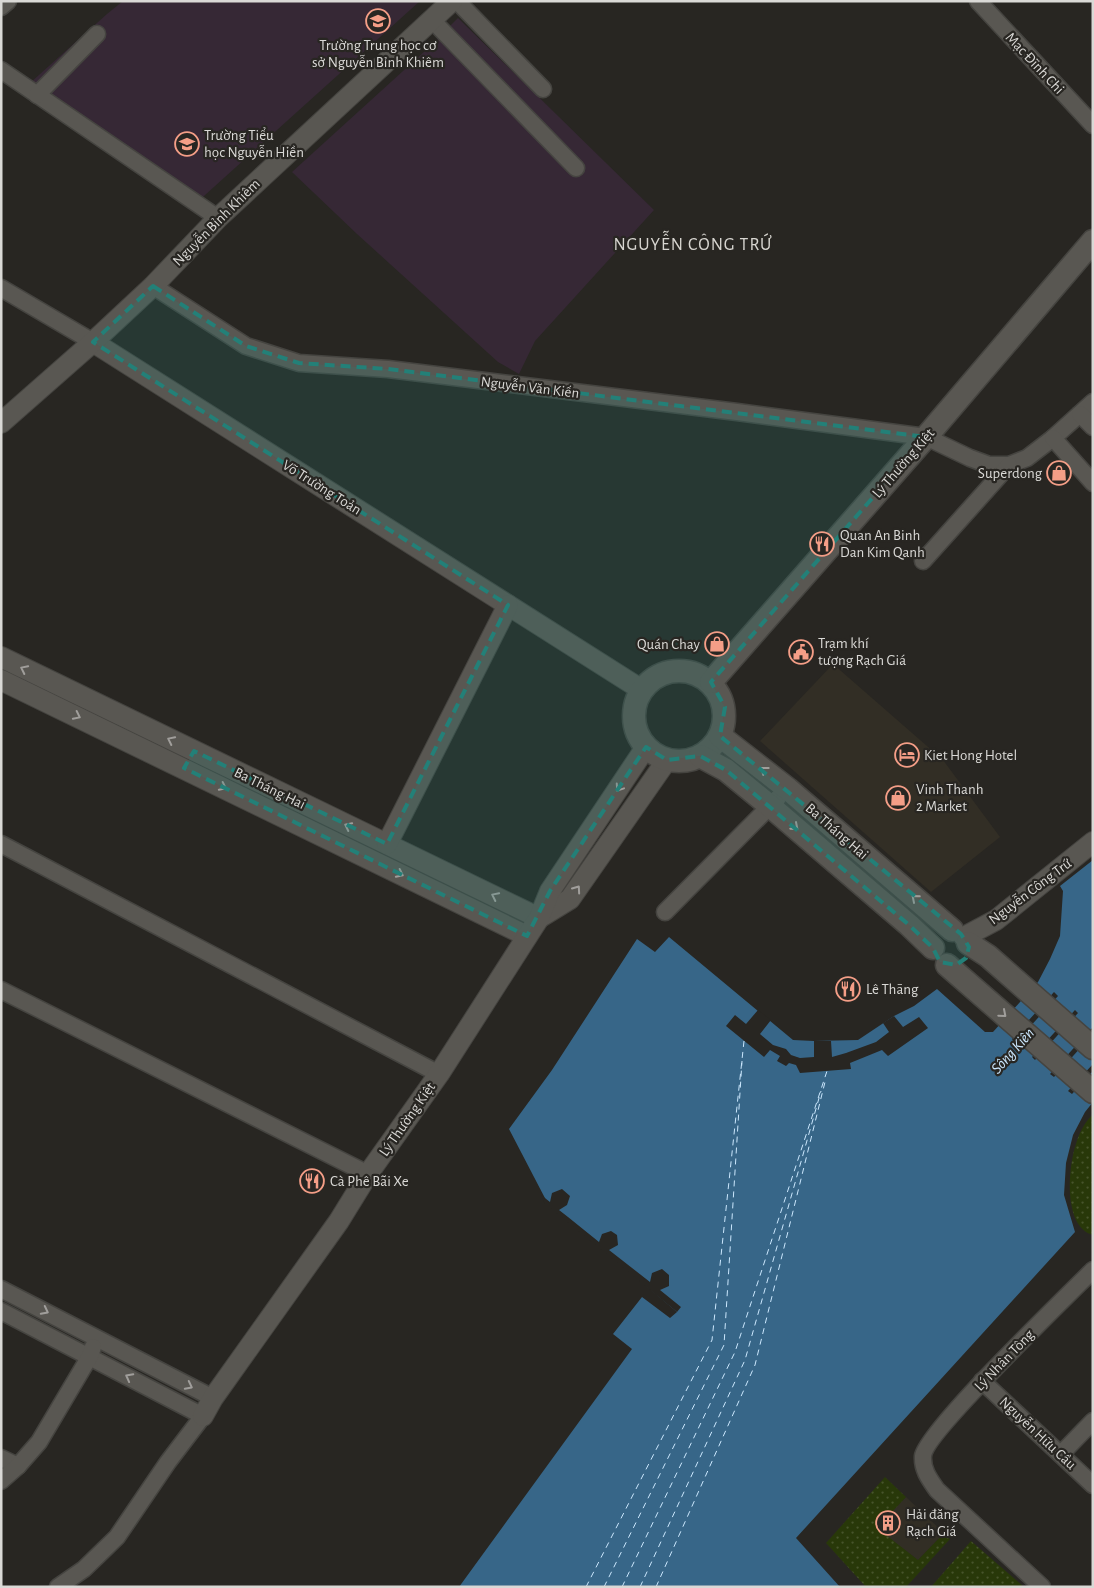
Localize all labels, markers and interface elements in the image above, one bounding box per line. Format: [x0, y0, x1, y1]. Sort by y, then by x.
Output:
school or university icon: Trường Trung học cơ sở Nguyễn Bỉnh Khiêm [365, 8, 391, 34]
street label: Mạc Đĩnh Chi [1003, 30, 1067, 97]
place label: Trường Trung học cơ sở Nguyễn Bỉnh Khiêm [312, 38, 444, 70]
place label: Trường Tiểu học Nguyễn Hiền [204, 127, 304, 160]
school or university icon: Trường Tiểu học Nguyễn Hiền [174, 131, 200, 157]
street label: Nguyễn Bỉnh Khiêm [169, 175, 263, 269]
district label: NGUYỄN CÔNG TRỨ [614, 230, 772, 254]
street label: Nguyễn Văn Kiến [480, 373, 580, 401]
street label: Lý Thường Kiệt [869, 426, 937, 501]
street label: Võ Trường Toản [280, 457, 364, 518]
shop icon: Superdong [1046, 460, 1072, 486]
place label: Superdong [978, 466, 1043, 481]
place label: Quan An Binh Dan Kim Qanh [840, 528, 925, 560]
restaurant icon: Quan An Binh Dan Kim Qanh [809, 531, 835, 557]
shop icon: Quán Chay [704, 631, 730, 657]
place label: Trạm khí tượng Rạch Giá [818, 636, 906, 668]
place label: Quán Chay [637, 637, 701, 652]
public building icon: Trạm khí tượng Rạch Giá [788, 639, 814, 665]
one-way arrow [21, 665, 30, 675]
one-way arrow [71, 710, 80, 720]
one-way arrow [167, 736, 176, 746]
hotel icon: Kiet Hong Hotel [894, 742, 920, 768]
place label: Kiet Hong Hotel [924, 748, 1017, 763]
street label: Ba Tháng Hai [232, 765, 308, 812]
one-way arrow [761, 767, 770, 776]
one-way arrow [218, 781, 227, 791]
one-way arrow [616, 782, 625, 791]
place label: Vinh Thanh 2 Market [916, 782, 983, 814]
shop icon: Vinh Thanh 2 Market [885, 785, 911, 811]
street label: Ba Tháng Hai [803, 800, 871, 862]
one-way arrow [789, 821, 798, 830]
one-way arrow [344, 822, 353, 832]
street label: Nguyễn Công Trứ [985, 855, 1075, 927]
one-way arrow [395, 868, 404, 878]
one-way arrow [571, 885, 580, 895]
one-way arrow [491, 892, 500, 903]
one-way arrow [911, 895, 920, 904]
restaurant icon: Lê Thāng [835, 976, 861, 1002]
place label: Lê Thāng [866, 982, 919, 997]
one-way arrow [998, 1008, 1007, 1017]
water label: Sông Kiên [988, 1025, 1037, 1077]
street label: Lý Thường Kiệt [377, 1079, 438, 1159]
restaurant icon: Cà Phê Bãi Xe [299, 1168, 325, 1194]
place label: Cà Phê Bãi Xe [330, 1174, 409, 1189]
one-way arrow [39, 1305, 48, 1315]
street label: Lý Nhân Tông [972, 1326, 1038, 1394]
one-way arrow [126, 1373, 135, 1383]
one-way arrow [184, 1380, 193, 1390]
street label: Nguyễn Hữu Cầu [996, 1394, 1080, 1473]
place label: Hải đăng Rạch Giá [906, 1507, 959, 1539]
building icon: Hải đăng Rạch Giá [875, 1510, 901, 1536]

